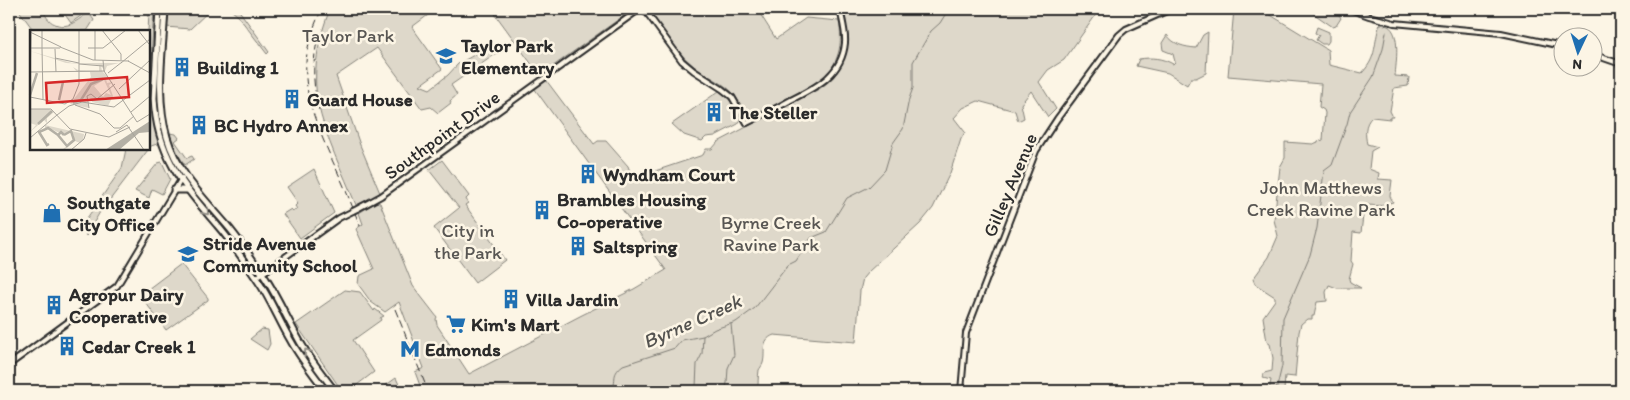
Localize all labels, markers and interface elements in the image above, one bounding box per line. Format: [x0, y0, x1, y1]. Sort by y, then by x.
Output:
park label: Taylor Park [302, 24, 394, 47]
north arrow [1552, 28, 1602, 78]
inset map [30, 30, 150, 150]
place label: Taylor Park Elementary [460, 34, 555, 79]
school or university icon: Taylor Park Elementary [435, 45, 457, 67]
building icon: Building 1 [171, 56, 193, 78]
place label: Building 1 [197, 56, 279, 79]
text: N [1572, 56, 1582, 73]
street label: Southpoint Drive [380, 85, 504, 185]
building icon: Guard House [281, 88, 303, 110]
place label: Guard House [307, 88, 413, 111]
building icon: The Steller [703, 101, 725, 123]
place label: The Steller [728, 101, 818, 124]
building icon: BC Hydro Annex [188, 114, 210, 136]
place label: BC Hydro Annex [214, 114, 349, 137]
street label: Gilley Avenue [978, 130, 1042, 240]
building icon: Wyndham Court [577, 163, 599, 185]
place label: Wyndham Court [603, 163, 735, 186]
park label: John Matthews Creek Ravine Park [1247, 176, 1396, 221]
place label: Brambles Housing Co-operative [557, 188, 707, 233]
place label: Southgate City Office [67, 191, 155, 236]
building icon: Brambles Housing Co-operative [531, 199, 553, 221]
shop icon: Southgate City Office [41, 202, 63, 224]
one-way arrow [200, 207, 209, 216]
park label: Byrne Creek Ravine Park [721, 211, 821, 256]
park label: City in the Park [434, 219, 502, 264]
place label: Stride Avenue Community School [203, 232, 358, 277]
building icon: Saltspring [567, 235, 589, 257]
place label: Saltspring [593, 235, 678, 258]
school or university icon: Stride Avenue Community School [177, 243, 199, 265]
place label: Agropur Dairy Cooperative [68, 283, 185, 328]
building icon: Villa Jardin [500, 288, 522, 310]
place label: Villa Jardin [526, 288, 619, 311]
water label: Byrne Creek [639, 288, 747, 353]
building icon: Agropur Dairy Cooperative [43, 294, 65, 316]
supermarket icon: Kim's Mart [445, 313, 467, 335]
place label: Kim's Mart [471, 313, 560, 336]
building icon: Cedar Creek 1 [56, 335, 78, 357]
place label: Cedar Creek 1 [82, 335, 196, 358]
metro station icon: Edmonds [399, 338, 421, 360]
place label: Edmonds [425, 338, 501, 361]
one-way arrow [303, 348, 313, 357]

